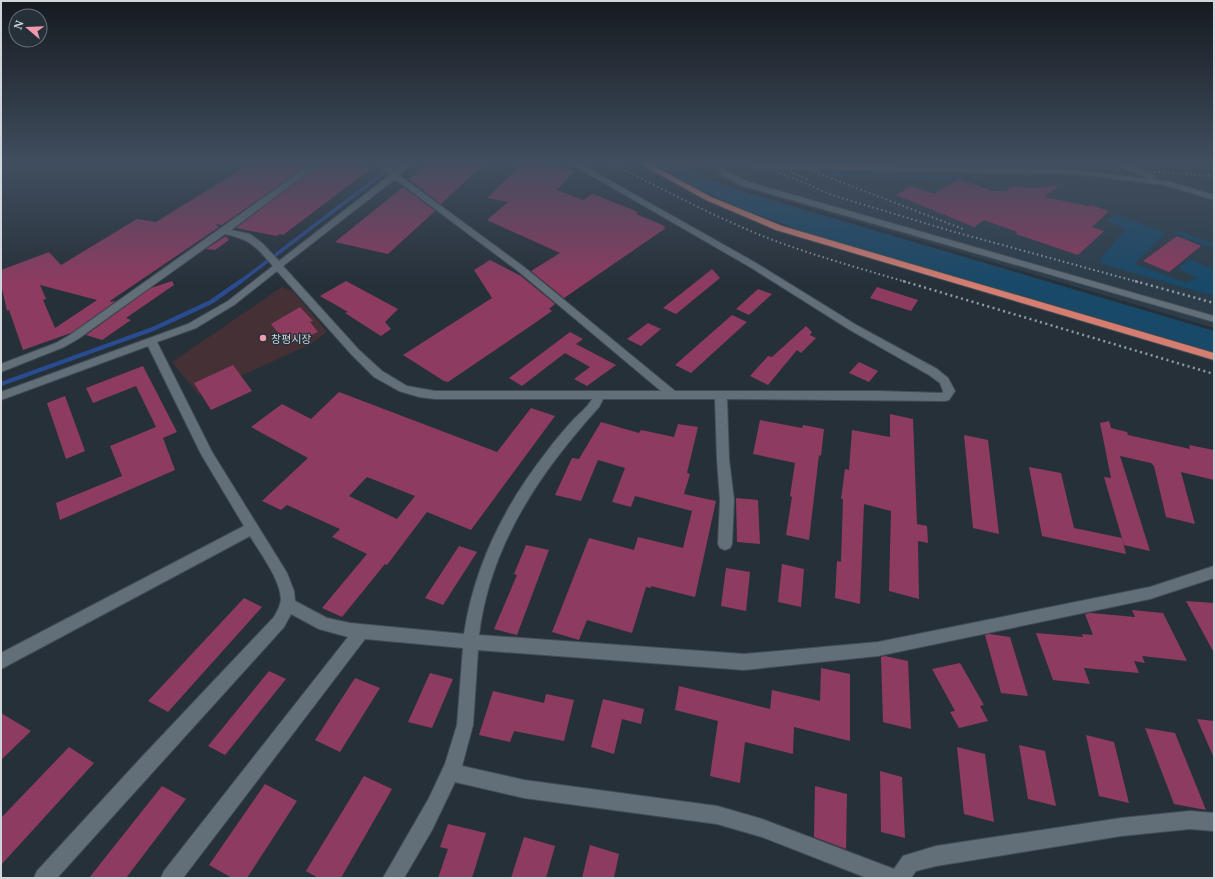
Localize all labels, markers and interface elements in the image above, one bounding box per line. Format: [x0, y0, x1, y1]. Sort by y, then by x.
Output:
north arrow [8, 8, 48, 48]
text: N [10, 18, 27, 31]
place label: 창평시장 [271, 331, 311, 346]
marker: 창평시장 [258, 333, 268, 343]

